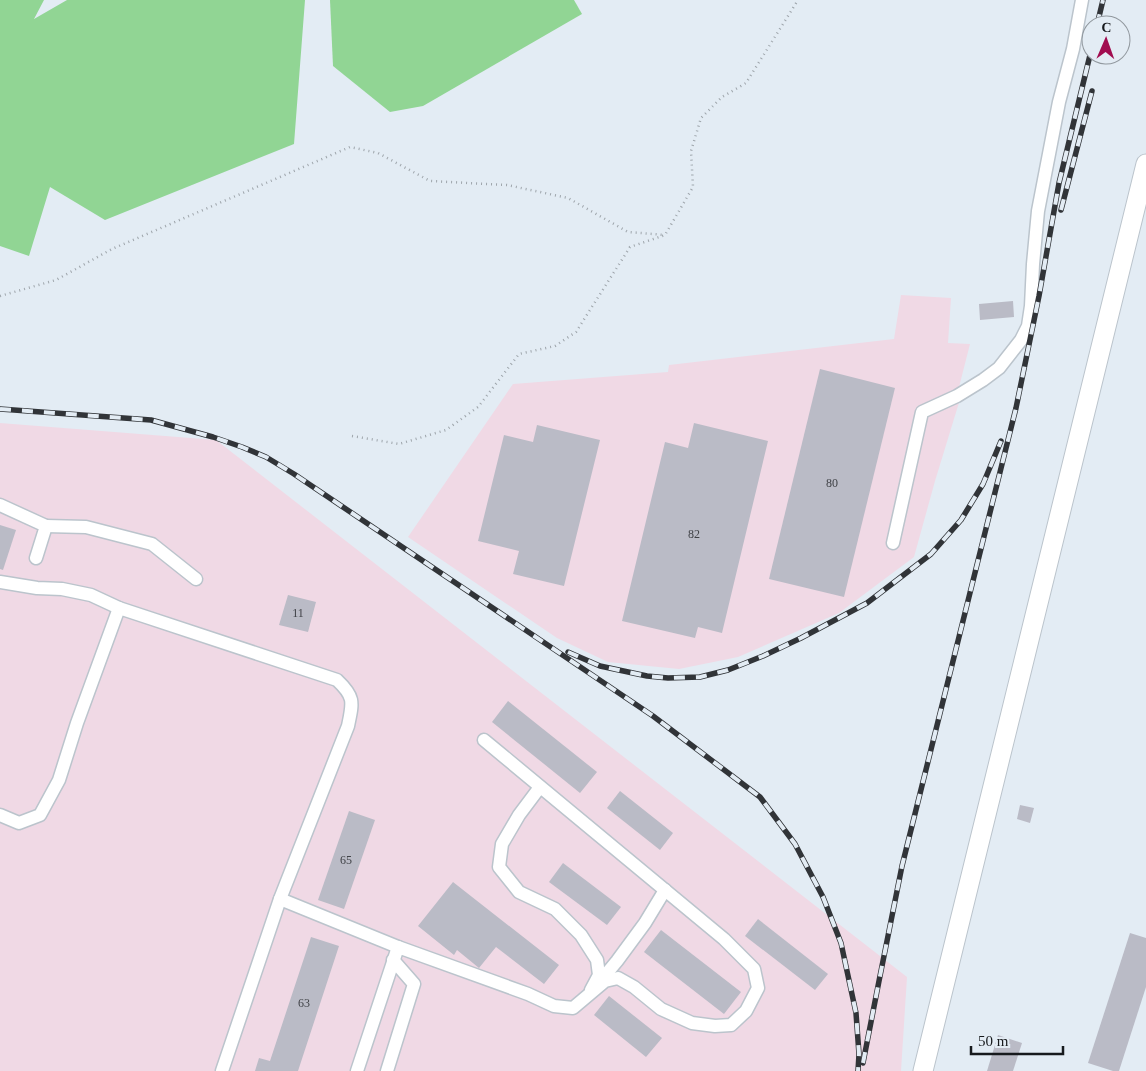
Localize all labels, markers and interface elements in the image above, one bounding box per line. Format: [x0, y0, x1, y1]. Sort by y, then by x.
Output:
north arrow [1081, 15, 1131, 65]
text: С [1101, 20, 1112, 35]
house number: 80 [826, 476, 838, 490]
house number: 82 [688, 527, 700, 541]
house number: 11 [292, 606, 304, 620]
house number: 65 [340, 853, 352, 867]
house number: 63 [298, 996, 310, 1010]
scale bar [971, 1024, 1064, 1056]
text: 50 m [978, 1033, 1009, 1049]

